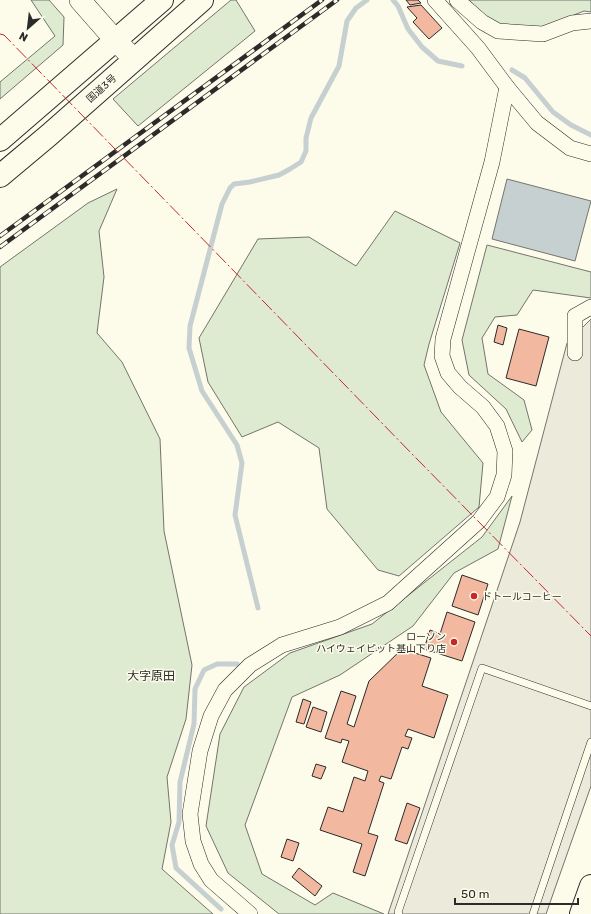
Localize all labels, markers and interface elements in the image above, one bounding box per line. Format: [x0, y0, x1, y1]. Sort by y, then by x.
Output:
north arrow [8, 8, 48, 48]
text: N [17, 29, 30, 44]
street label: 国道3号 [84, 72, 119, 105]
marker: ドトールコーヒー [469, 591, 479, 601]
place label: ドトールコーヒー [482, 591, 562, 603]
place label: ローソン ハイウェイピット基山下り店 [316, 631, 446, 655]
marker: ローソン ハイウェイピット基山下り店 [449, 637, 459, 647]
district label: 大字原田 [127, 669, 175, 683]
scale bar [455, 880, 578, 906]
text: 50 m [461, 887, 489, 901]

